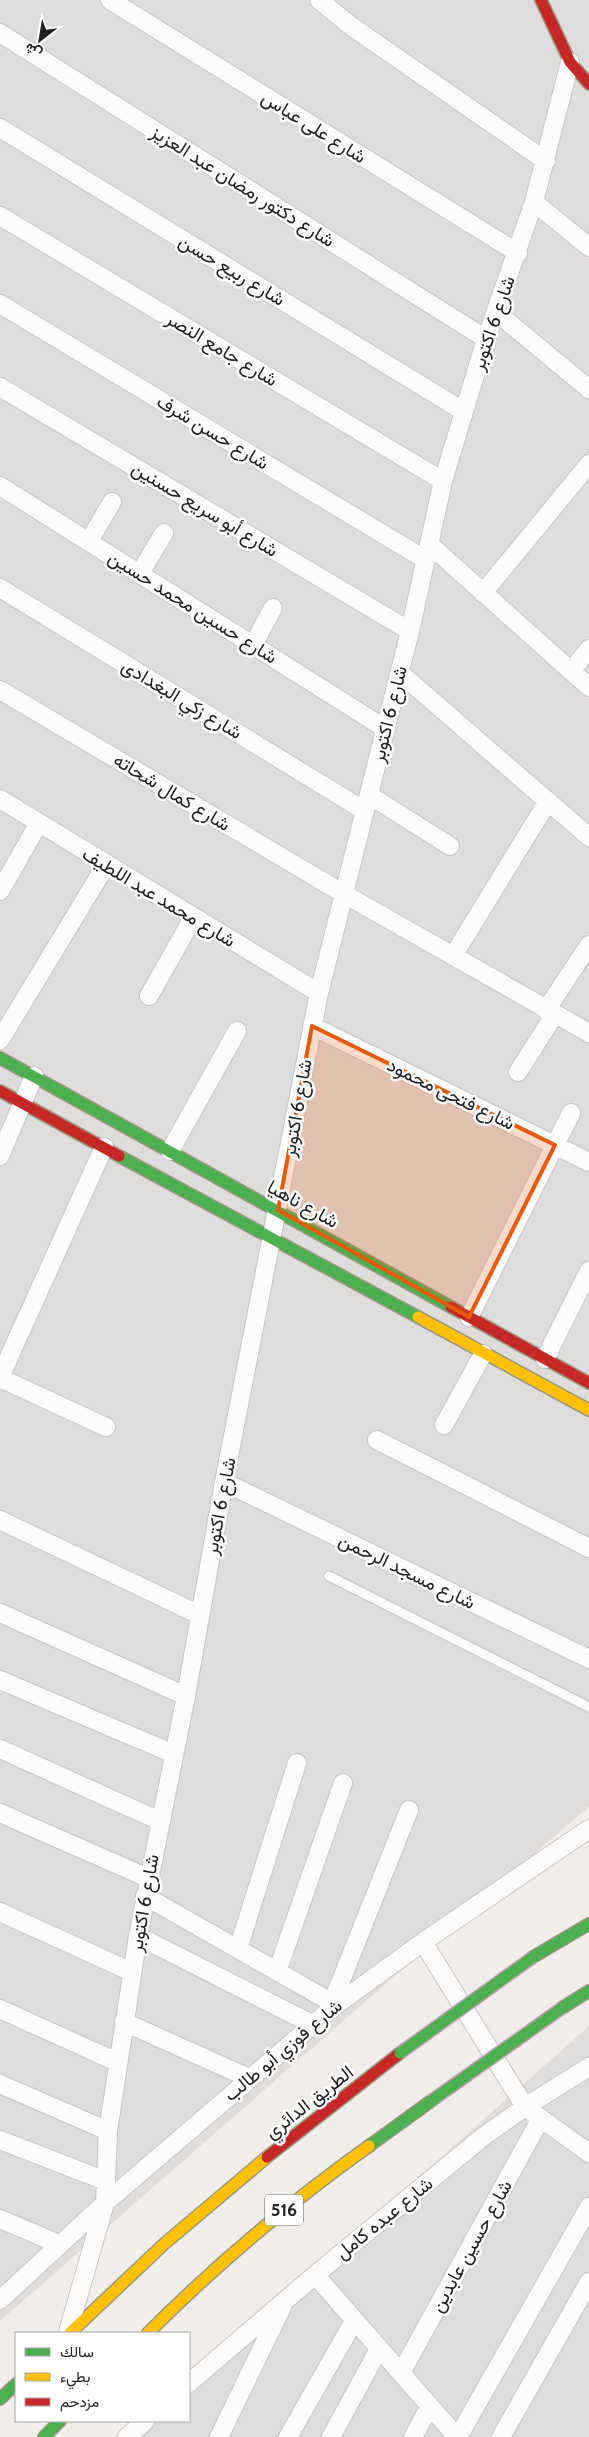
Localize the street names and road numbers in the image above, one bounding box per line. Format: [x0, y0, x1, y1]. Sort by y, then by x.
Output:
street label: شارع على عباس [257, 86, 371, 169]
street label: شارع دكتور رمضان عبد العزيز [146, 119, 339, 253]
street label: شارع ربيع حسن [174, 229, 289, 313]
street label: شارع 6 اكتوبر [466, 273, 521, 375]
street label: شارع جامع النصر [160, 306, 282, 393]
street label: شارع حسن شرف [152, 390, 273, 475]
street label: شارع أبو سريع حسنين [127, 456, 282, 563]
street label: شارع حسين محمد حسين [104, 546, 282, 669]
street label: شارع زكي البغدادى [115, 654, 246, 747]
street label: شارع 6 اكتوبر [366, 663, 413, 766]
street label: شارع كمال شحاته [109, 748, 235, 837]
street label: شارع محمد عبد اللطيف [78, 842, 240, 953]
street label: شارع فتحى محمود [383, 1053, 519, 1136]
street label: شارع 6 اكتوبر [277, 1057, 318, 1160]
street label: شارع ناهيا [263, 1175, 343, 1234]
street label: شارع 6 اكتوبر [199, 1455, 242, 1558]
street label: شارع مسجد الرحمن [335, 1528, 479, 1615]
street label: شارع 6 اكتوبر [124, 1852, 165, 1955]
street label: شارع فوزي أبو طالب [219, 1994, 349, 2109]
street label: الطريق الدائري [260, 2060, 360, 2147]
street label: شارع عبده كامل [331, 2172, 438, 2265]
street label: شارع حسين عابدين [425, 2176, 518, 2317]
road number: 516 [265, 2194, 303, 2226]

